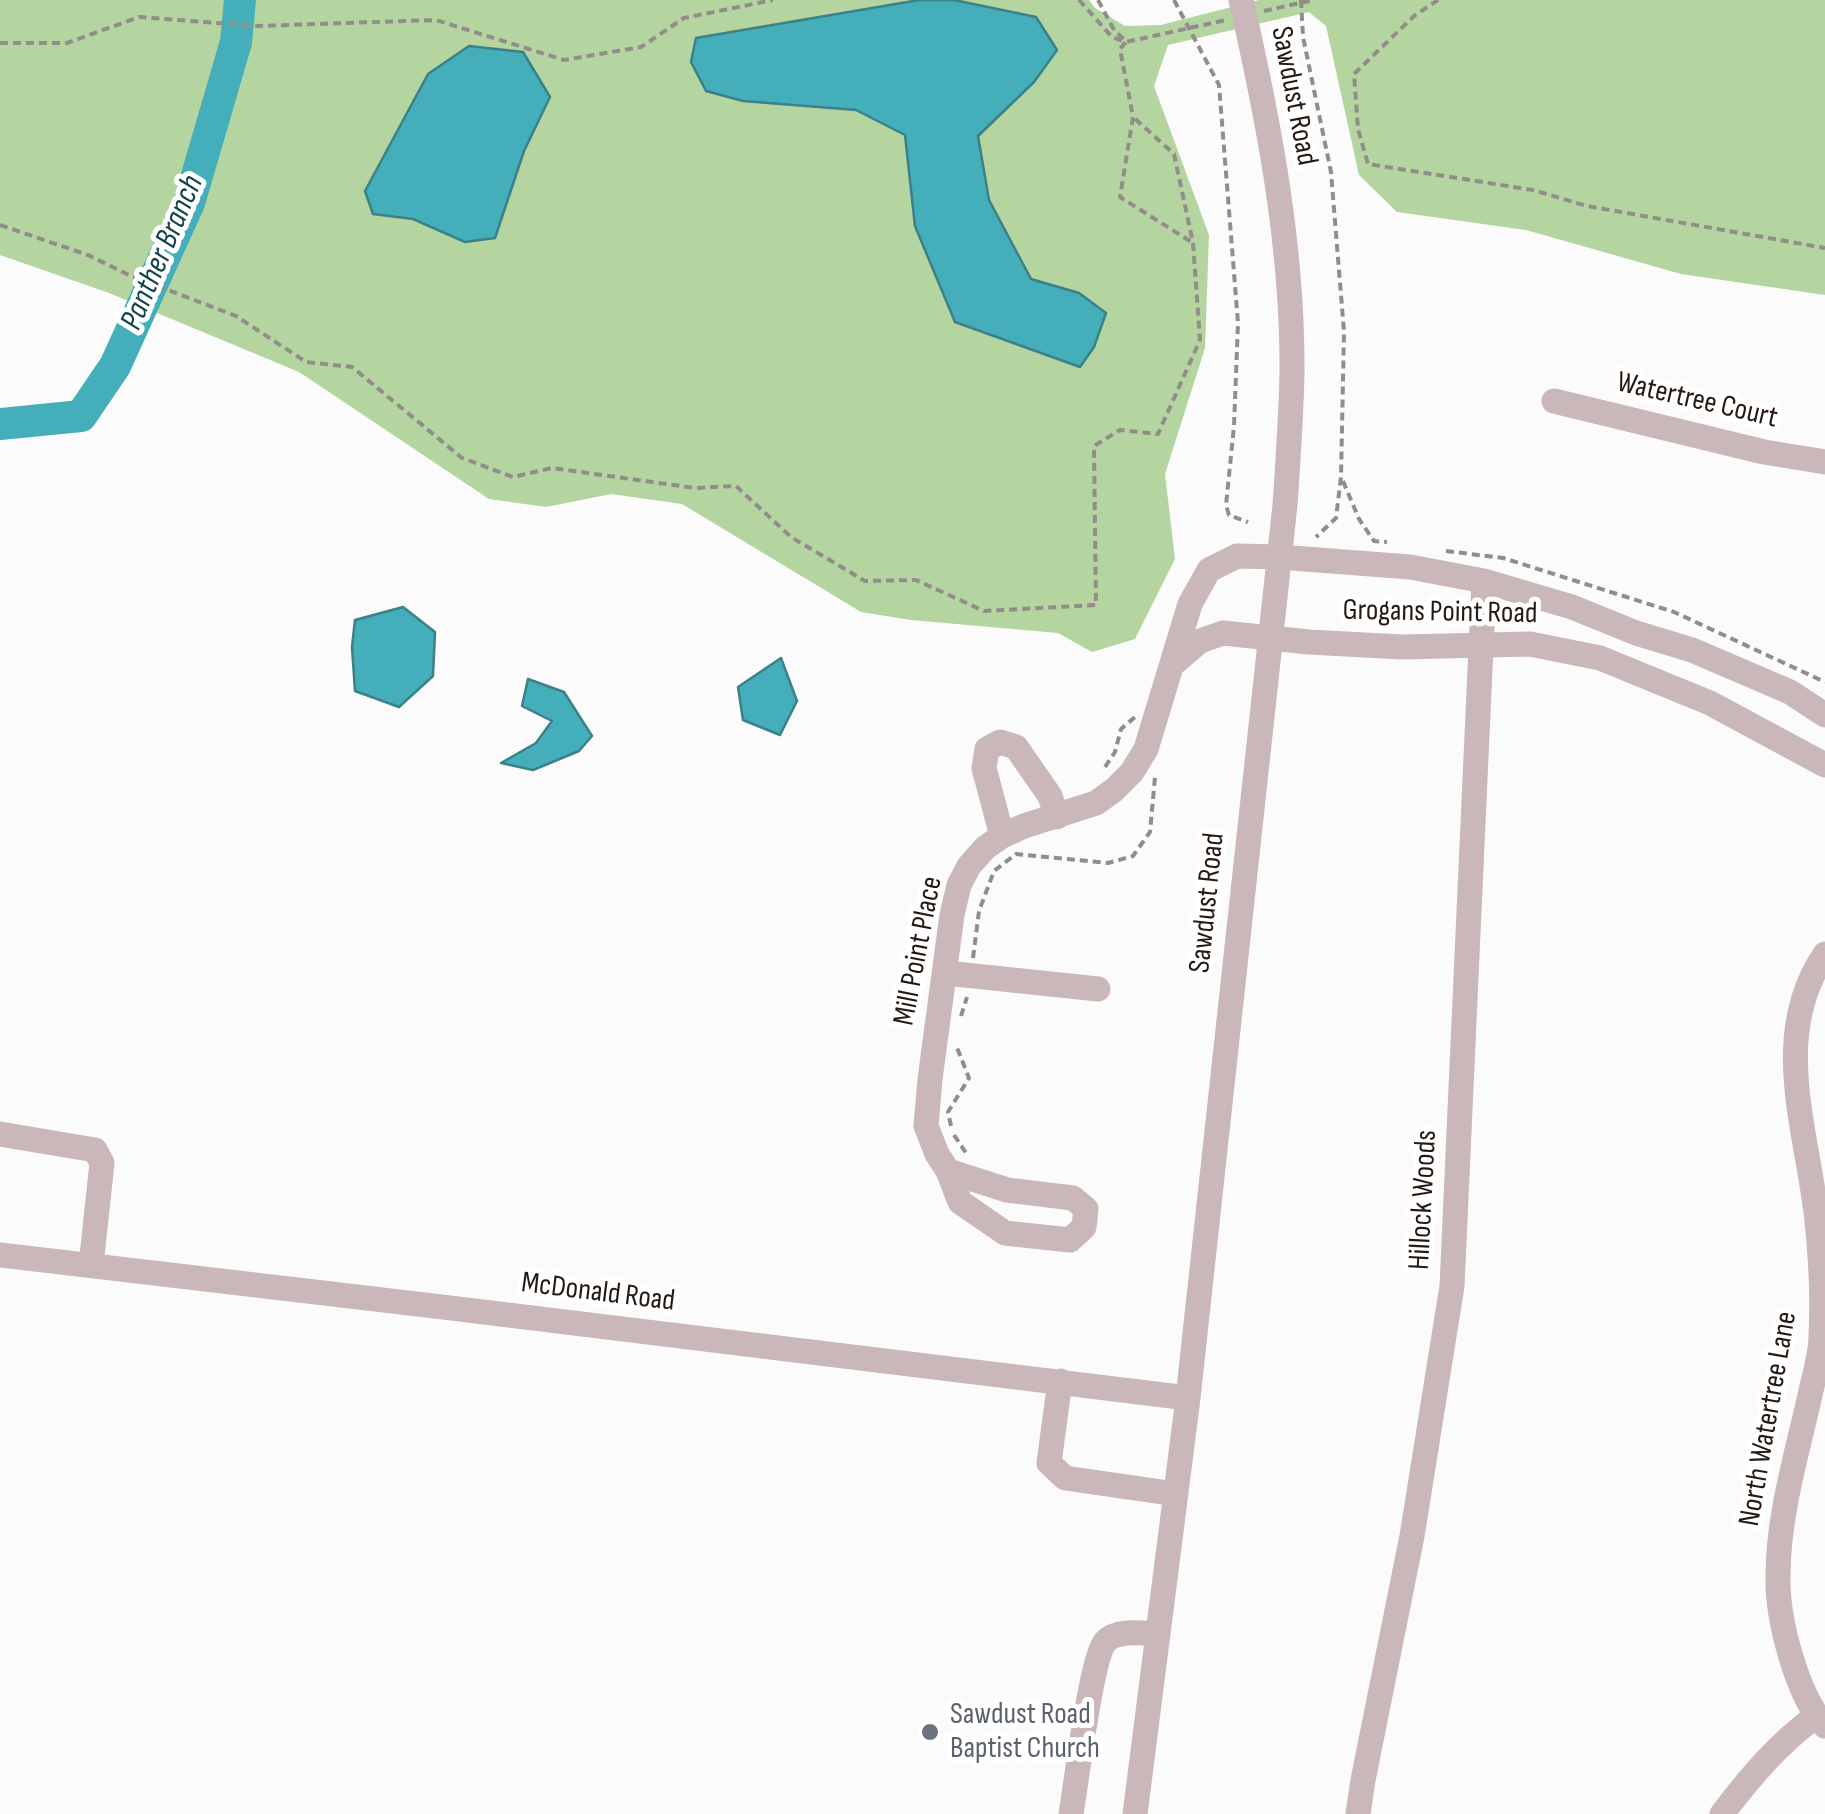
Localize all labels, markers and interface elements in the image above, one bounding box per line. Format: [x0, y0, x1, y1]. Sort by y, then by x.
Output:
street label: Sawdust Road [1262, 24, 1324, 168]
water label: Panther Branch [113, 170, 213, 336]
street label: Watertree Court [1613, 365, 1781, 437]
street label: Grogans Point Road [1342, 593, 1538, 633]
street label: Sawdust Road [1183, 831, 1233, 975]
street label: Mill Point Place [887, 874, 951, 1028]
street label: Hillock Woods [1402, 1129, 1446, 1271]
street label: McDonald Road [519, 1266, 677, 1320]
street label: North Watertree Lane [1732, 1309, 1806, 1529]
place label: Sawdust Road Baptist Church [950, 1697, 1100, 1768]
marker: Sawdust Road Baptist Church [919, 1721, 941, 1743]

